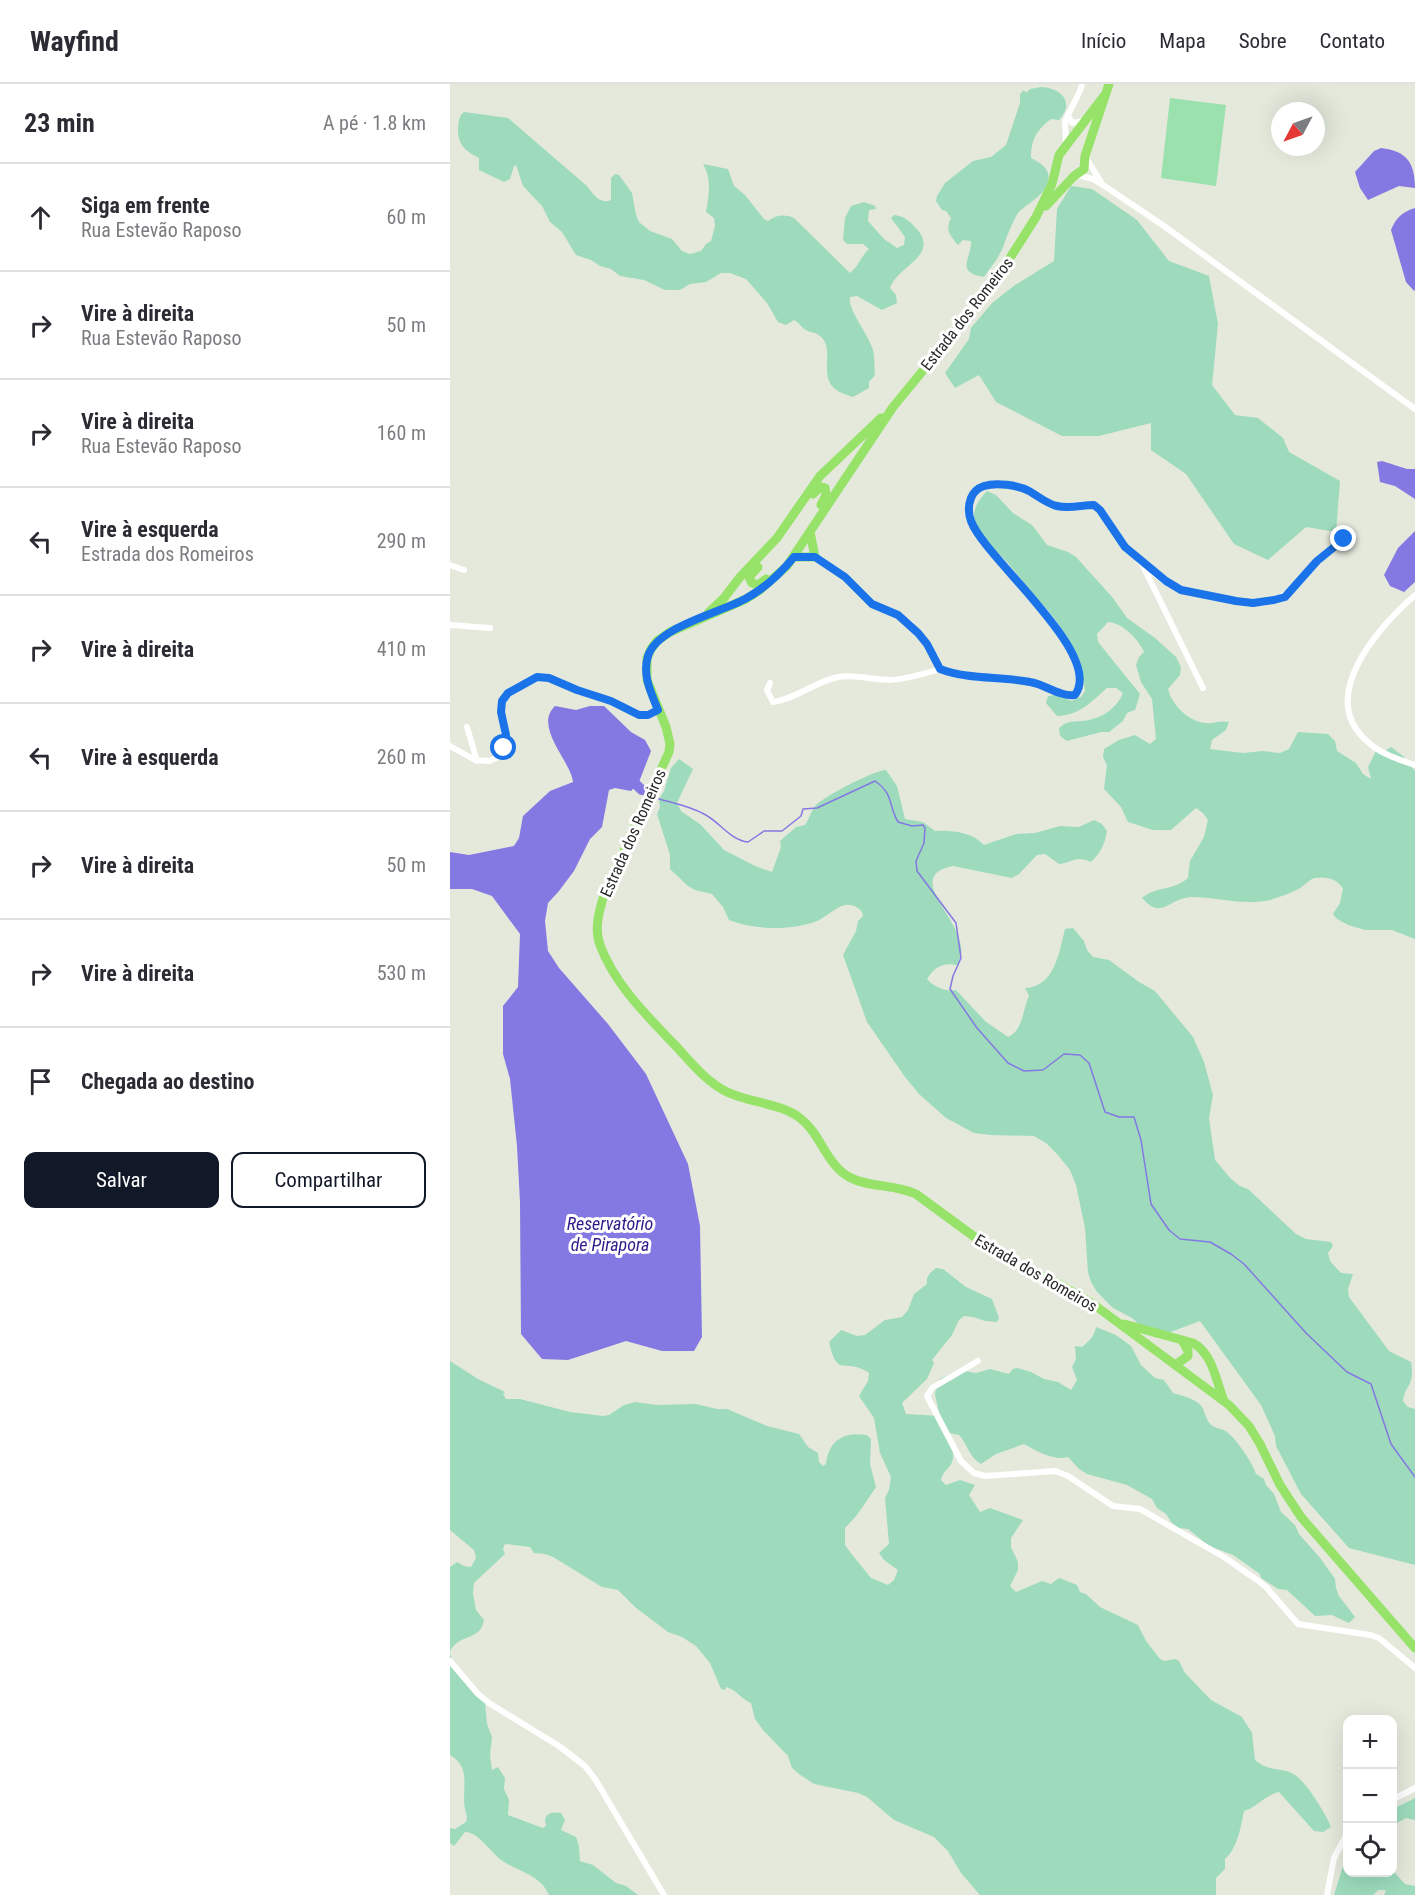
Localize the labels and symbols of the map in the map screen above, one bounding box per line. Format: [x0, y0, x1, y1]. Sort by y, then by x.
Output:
north arrow [1271, 102, 1325, 156]
street label: Estrada dos Romeiros [917, 254, 1017, 374]
route end [1330, 525, 1356, 551]
route start [490, 734, 516, 760]
street label: Estrada dos Romeiros [596, 766, 670, 900]
water label: Reservatório de Pirapora [567, 1213, 653, 1255]
street label: Estrada dos Romeiros [971, 1230, 1101, 1316]

